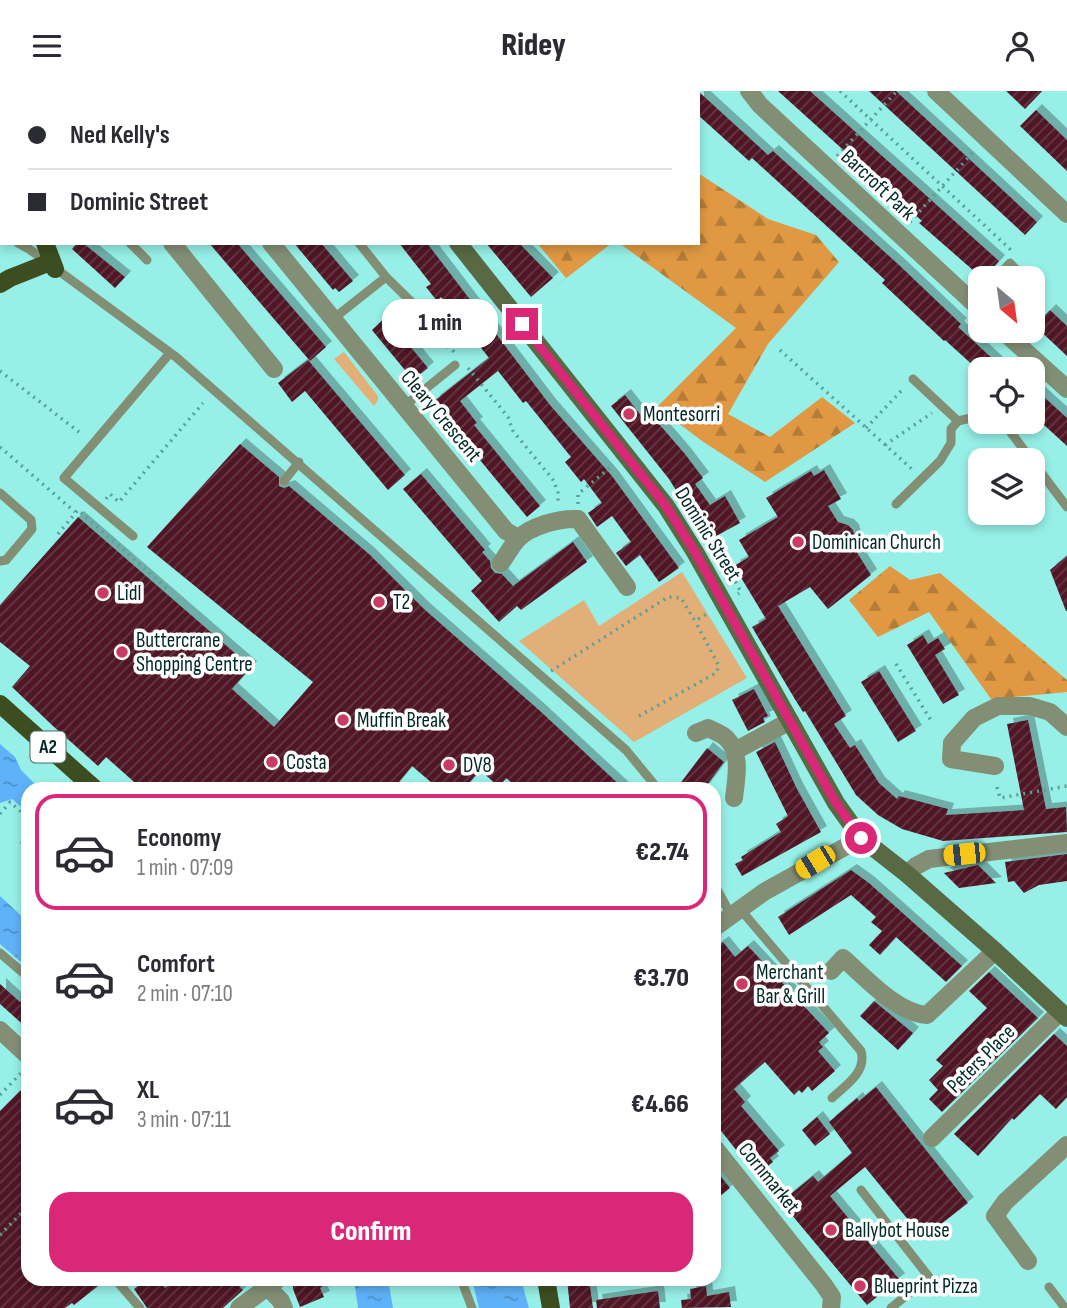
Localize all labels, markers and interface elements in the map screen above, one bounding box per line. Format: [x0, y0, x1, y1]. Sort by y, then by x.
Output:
text: Ridey [501, 26, 566, 65]
icon: menu [28, 27, 66, 65]
icon: person [1001, 27, 1039, 65]
text: Ned Kelly's [70, 120, 170, 151]
street label: Barcroft Park [836, 144, 920, 226]
text: Dominic Street [70, 187, 208, 218]
north arrow [968, 266, 1045, 343]
map controls [968, 266, 1045, 525]
callout: 1 min [382, 299, 498, 349]
route end [506, 308, 538, 340]
text: 1 min [418, 309, 462, 337]
button: locate [968, 357, 1045, 434]
street label: Cleary Crescent [395, 365, 487, 467]
place label: Montesorri [643, 402, 720, 427]
marker: Montesorri [621, 406, 637, 422]
button: layers [968, 448, 1045, 525]
street label: Dominic Street [669, 483, 747, 585]
place label: Dominican Church [812, 530, 941, 555]
marker: Dominican Church [790, 534, 806, 550]
place label: Lidl [117, 581, 141, 606]
marker: Lidl [95, 585, 111, 601]
place label: T2 [393, 590, 410, 615]
marker: T2 [371, 594, 387, 610]
place label: Buttercrane Shopping Centre [136, 628, 253, 677]
marker: Buttercrane Shopping Centre [114, 644, 130, 660]
place label: Muffin Break [357, 708, 446, 733]
marker: Muffin Break [335, 712, 351, 728]
road number: A2 [30, 731, 66, 762]
place label: Costa [286, 750, 327, 775]
place label: DV8 [463, 753, 492, 778]
marker: Costa [264, 754, 280, 770]
marker: DV8 [441, 757, 457, 773]
icon: car [53, 821, 116, 884]
route start [845, 822, 877, 854]
text: Economy [137, 823, 221, 854]
text: €2.74 [635, 837, 689, 868]
car [943, 841, 986, 867]
car [792, 842, 839, 882]
text: 1 min · 07:09 [137, 854, 234, 882]
icon: car [53, 947, 116, 1010]
text: Comfort [137, 949, 215, 980]
place label: Merchant Bar & Grill [756, 960, 825, 1009]
text: €3.70 [634, 963, 689, 994]
marker: Merchant Bar & Grill [734, 976, 750, 992]
text: 2 min · 07:10 [137, 980, 233, 1008]
street label: Peters Place [942, 1020, 1020, 1098]
icon: car [53, 1073, 116, 1136]
text: XL [137, 1075, 159, 1106]
text: €4.66 [631, 1089, 689, 1120]
text: 3 min · 07:11 [137, 1106, 231, 1134]
street label: Cornmarket [733, 1138, 805, 1218]
button: Confirm [49, 1192, 693, 1272]
place label: Ballybot House [845, 1218, 950, 1243]
marker: Ballybot House [823, 1222, 839, 1238]
place label: Blueprint Pizza [874, 1274, 978, 1299]
marker: Blueprint Pizza [852, 1278, 868, 1294]

